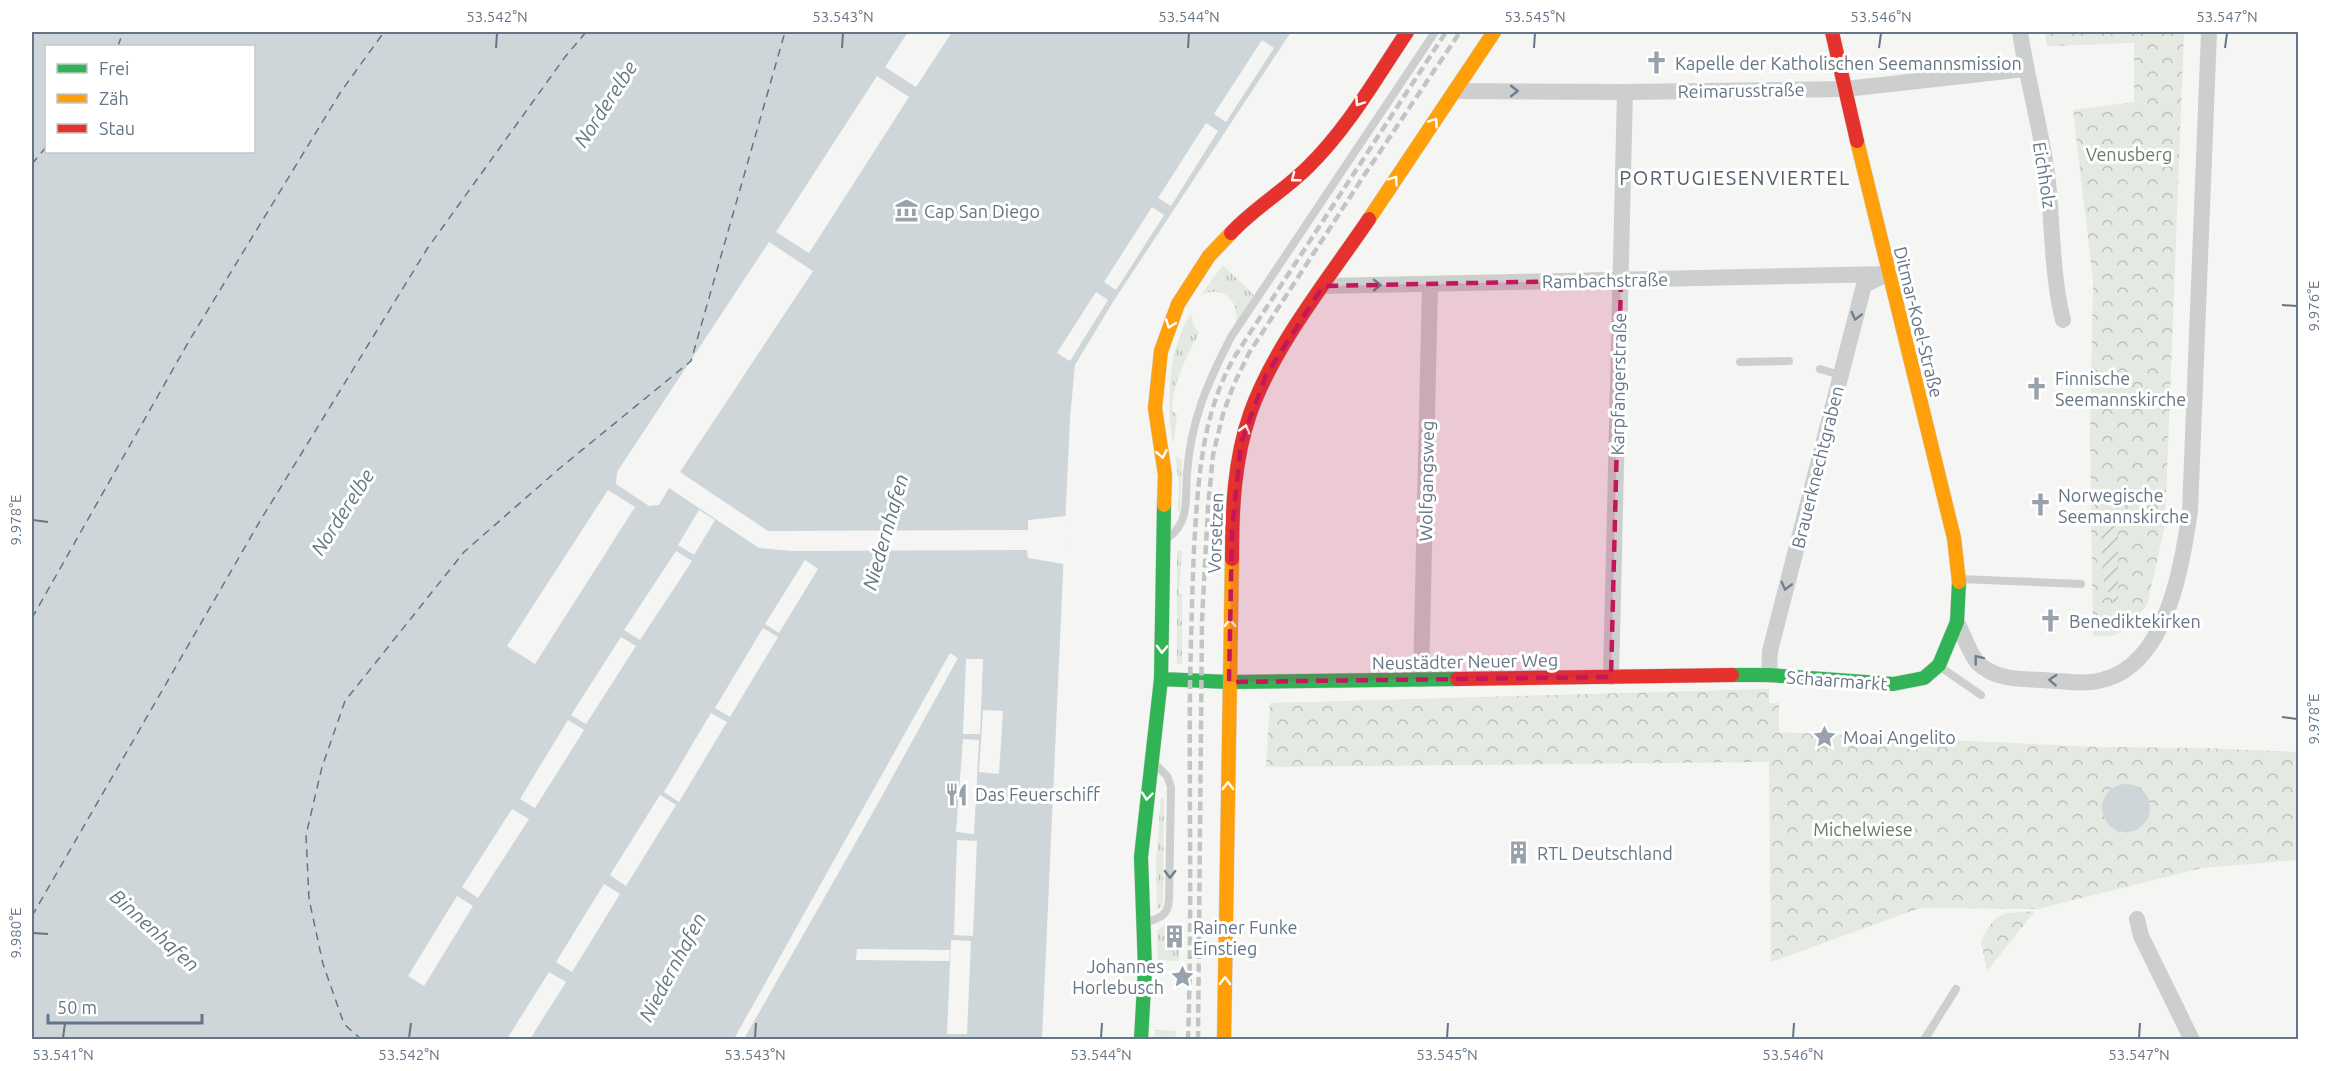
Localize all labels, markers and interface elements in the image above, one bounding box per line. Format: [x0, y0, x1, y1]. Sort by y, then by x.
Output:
text: 53.542°N [466, 8, 528, 25]
text: 53.543°N [812, 8, 874, 25]
text: 53.544°N [1158, 8, 1220, 25]
text: 53.545°N [1504, 8, 1566, 25]
text: 53.546°N [1850, 8, 1912, 25]
text: 53.547°N [2196, 8, 2258, 25]
legend [45, 45, 255, 153]
church icon: Kapelle der Katholischen Seemannsmission [1644, 50, 1670, 76]
place label: Kapelle der Katholischen Seemannsmission [1675, 53, 2022, 73]
water label: Norderelbe [569, 57, 641, 151]
text: Frei [99, 58, 129, 78]
street label: Reimarusstraße [1677, 79, 1805, 101]
one-way arrow [1509, 85, 1518, 98]
text: Zäh [99, 88, 129, 108]
one-way arrow [1355, 96, 1366, 107]
one-way arrow [1427, 117, 1438, 128]
text: Stau [99, 118, 135, 138]
street label: Eichholz [2030, 140, 2060, 210]
park label: Venusberg [2086, 144, 2172, 164]
district label: PORTUGIESENVIERTEL [1619, 166, 1851, 189]
one-way arrow [1290, 171, 1301, 182]
one-way arrow [1387, 176, 1398, 187]
museum icon: Cap San Diego [893, 198, 919, 224]
place label: Cap San Diego [924, 201, 1040, 221]
street label: Ditmar-Koel-Straße [1891, 244, 1947, 400]
street label: Rambachstraße [1542, 269, 1668, 291]
one-way arrow [1372, 278, 1381, 291]
text: 9.976°E [2305, 281, 2322, 331]
one-way arrow [1850, 311, 1863, 321]
street label: Karpfangerstraße [1607, 312, 1629, 456]
one-way arrow [1165, 318, 1177, 329]
place label: Finnische Seemannskirche [2055, 368, 2186, 409]
church icon: Finnische Seemannskirche [2024, 375, 2050, 401]
street label: Brauerknechtgraben [1787, 384, 1847, 550]
street label: Wolfgangsweg [1415, 420, 1437, 542]
one-way arrow [1238, 424, 1250, 435]
one-way arrow [1155, 449, 1168, 459]
water label: Norderelbe [306, 465, 378, 559]
water label: Niedernhafen [857, 471, 913, 593]
place label: Norwegische Seemannskirche [2058, 485, 2189, 526]
street label: Vorsetzen [1204, 492, 1226, 574]
church icon: Norwegische Seemannskirche [2027, 492, 2053, 518]
text: 9.978°E [7, 495, 24, 545]
one-way arrow [1781, 581, 1794, 591]
church icon: Benediktekirken [2038, 608, 2064, 634]
place label: Benediktekirken [2069, 611, 2201, 631]
one-way arrow [1224, 619, 1237, 628]
one-way arrow [1156, 644, 1168, 653]
street label: Neustädter Neuer Weg [1372, 649, 1558, 673]
one-way arrow [1974, 655, 1985, 666]
street label: Schaarmarkt [1786, 666, 1888, 694]
one-way arrow [2049, 674, 2058, 687]
text: 9.978°E [2305, 694, 2322, 744]
place icon: Moai Angelito [1812, 724, 1838, 750]
place label: Moai Angelito [1843, 727, 1956, 747]
restaurant icon: Das Feuerschiff [944, 781, 970, 807]
one-way arrow [1222, 782, 1234, 791]
place label: Das Feuerschiff [975, 784, 1100, 804]
one-way arrow [1141, 791, 1154, 800]
park label: Michelwiese [1813, 819, 1913, 839]
building icon: RTL Deutschland [1506, 840, 1532, 866]
place label: RTL Deutschland [1537, 843, 1673, 863]
one-way arrow [1164, 870, 1176, 879]
water label: Binnenhafen [106, 884, 204, 976]
text: 9.980°E [7, 908, 24, 958]
water label: Niedernhafen [634, 909, 710, 1025]
place label: Rainer Funke Einstieg [1193, 917, 1297, 958]
building icon: Rainer Funke Einstieg [1162, 924, 1188, 950]
place label: Johannes Horlebusch [1072, 956, 1164, 997]
place icon: Johannes Horlebusch [1169, 963, 1195, 989]
one-way arrow [1219, 977, 1231, 986]
scale bar [48, 987, 202, 1025]
text: 50 m [57, 997, 97, 1017]
text: 53.541°N [32, 1046, 94, 1063]
text: 53.542°N [378, 1046, 440, 1063]
text: 53.543°N [724, 1046, 786, 1063]
text: 53.544°N [1070, 1046, 1132, 1063]
text: 53.545°N [1416, 1046, 1478, 1063]
text: 53.546°N [1762, 1046, 1824, 1063]
text: 53.547°N [2108, 1046, 2170, 1063]

